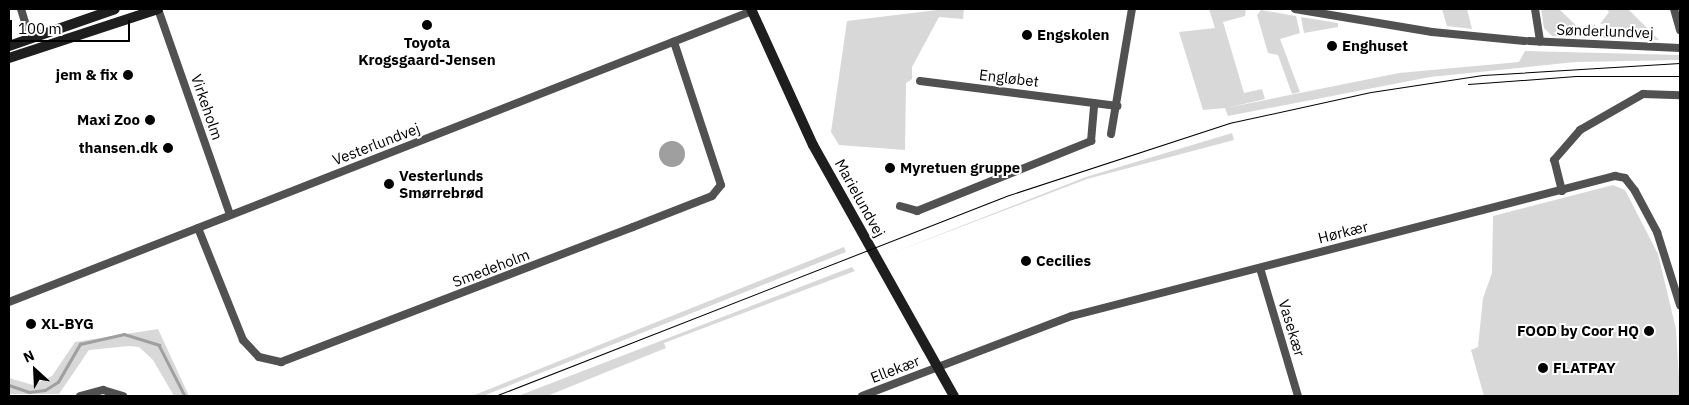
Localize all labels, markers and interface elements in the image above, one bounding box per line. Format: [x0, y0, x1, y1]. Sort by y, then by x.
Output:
scale bar [12, 10, 132, 42]
text: 100 m [18, 19, 62, 38]
marker: Toyota Krogsgaard-Jensen [421, 19, 433, 31]
street label: Sønderlundvej [1556, 20, 1654, 42]
place label: Engskolen [1037, 26, 1110, 44]
marker: Engskolen [1021, 29, 1033, 41]
place label: Toyota Krogsgaard-Jensen [358, 33, 496, 68]
place label: Enghuset [1342, 37, 1408, 55]
marker: Enghuset [1326, 40, 1338, 52]
street label: Engløbet [978, 65, 1040, 91]
place label: jem & fix [56, 66, 118, 84]
marker: jem & fix [122, 69, 134, 81]
street label: Virkeholm [187, 72, 227, 142]
place label: Maxi Zoo [77, 111, 140, 129]
marker: Maxi Zoo [144, 114, 156, 126]
street label: Vesterlundvej [330, 119, 422, 169]
place label: thansen.dk [79, 139, 158, 157]
marker: thansen.dk [162, 142, 174, 154]
street label: Marielundvej [831, 156, 889, 240]
place label: Myretuen gruppe [900, 159, 1020, 177]
marker: Myretuen gruppe [884, 162, 896, 174]
place label: Vesterlunds Smørrebrød [399, 166, 484, 201]
marker: Vesterlunds Smørrebrød [383, 178, 395, 190]
street label: Hørkær [1316, 217, 1370, 247]
street label: Smedeholm [450, 245, 532, 291]
place label: Cecilies [1036, 252, 1091, 270]
marker: Cecilies [1020, 255, 1032, 267]
street label: Vasekær [1275, 297, 1309, 359]
place label: XL-BYG [41, 315, 94, 333]
marker: XL-BYG [25, 318, 37, 330]
place label: FOOD by Coor HQ [1517, 322, 1639, 340]
marker: FOOD by Coor HQ [1643, 325, 1655, 337]
north arrow [10, 345, 60, 395]
text: N [20, 346, 37, 367]
street label: Ellekær [868, 351, 922, 387]
place label: FLATPAY [1553, 359, 1616, 377]
marker: FLATPAY [1537, 362, 1549, 374]

